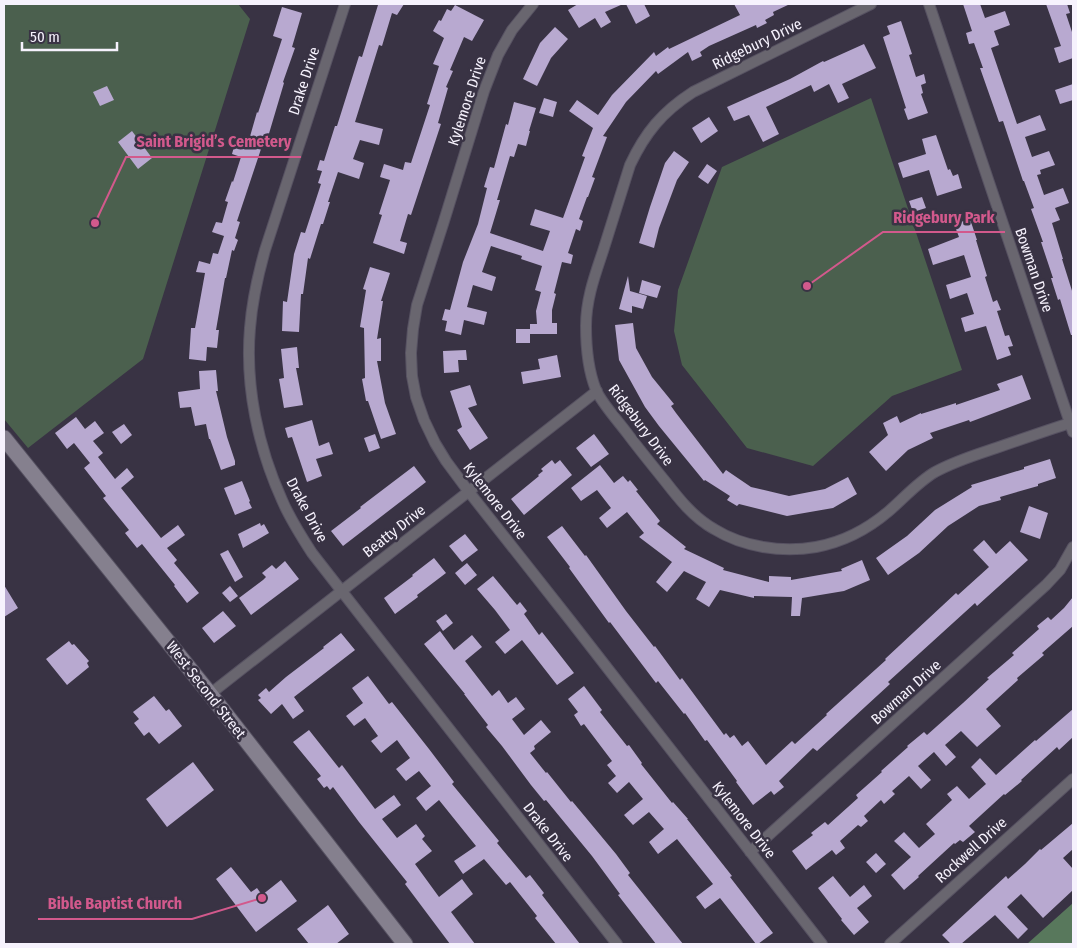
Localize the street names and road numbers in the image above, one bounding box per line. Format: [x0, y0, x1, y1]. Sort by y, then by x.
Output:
street label: Ridgebury Drive [709, 15, 805, 73]
street label: Drake Drive [285, 45, 323, 117]
street label: Kylemore Drive [444, 54, 490, 148]
street label: Bowman Drive [1011, 225, 1057, 315]
street label: Ridgebury Drive [605, 381, 677, 469]
street label: Kylemore Drive [459, 459, 531, 543]
street label: Drake Drive [283, 475, 331, 545]
street label: Beatty Drive [359, 501, 429, 561]
street label: West Second Street [162, 638, 250, 742]
street label: Bowman Drive [867, 656, 945, 728]
street label: Kylemore Drive [708, 778, 780, 862]
street label: Drake Drive [519, 799, 577, 865]
street label: Rockwell Drive [932, 813, 1010, 887]

